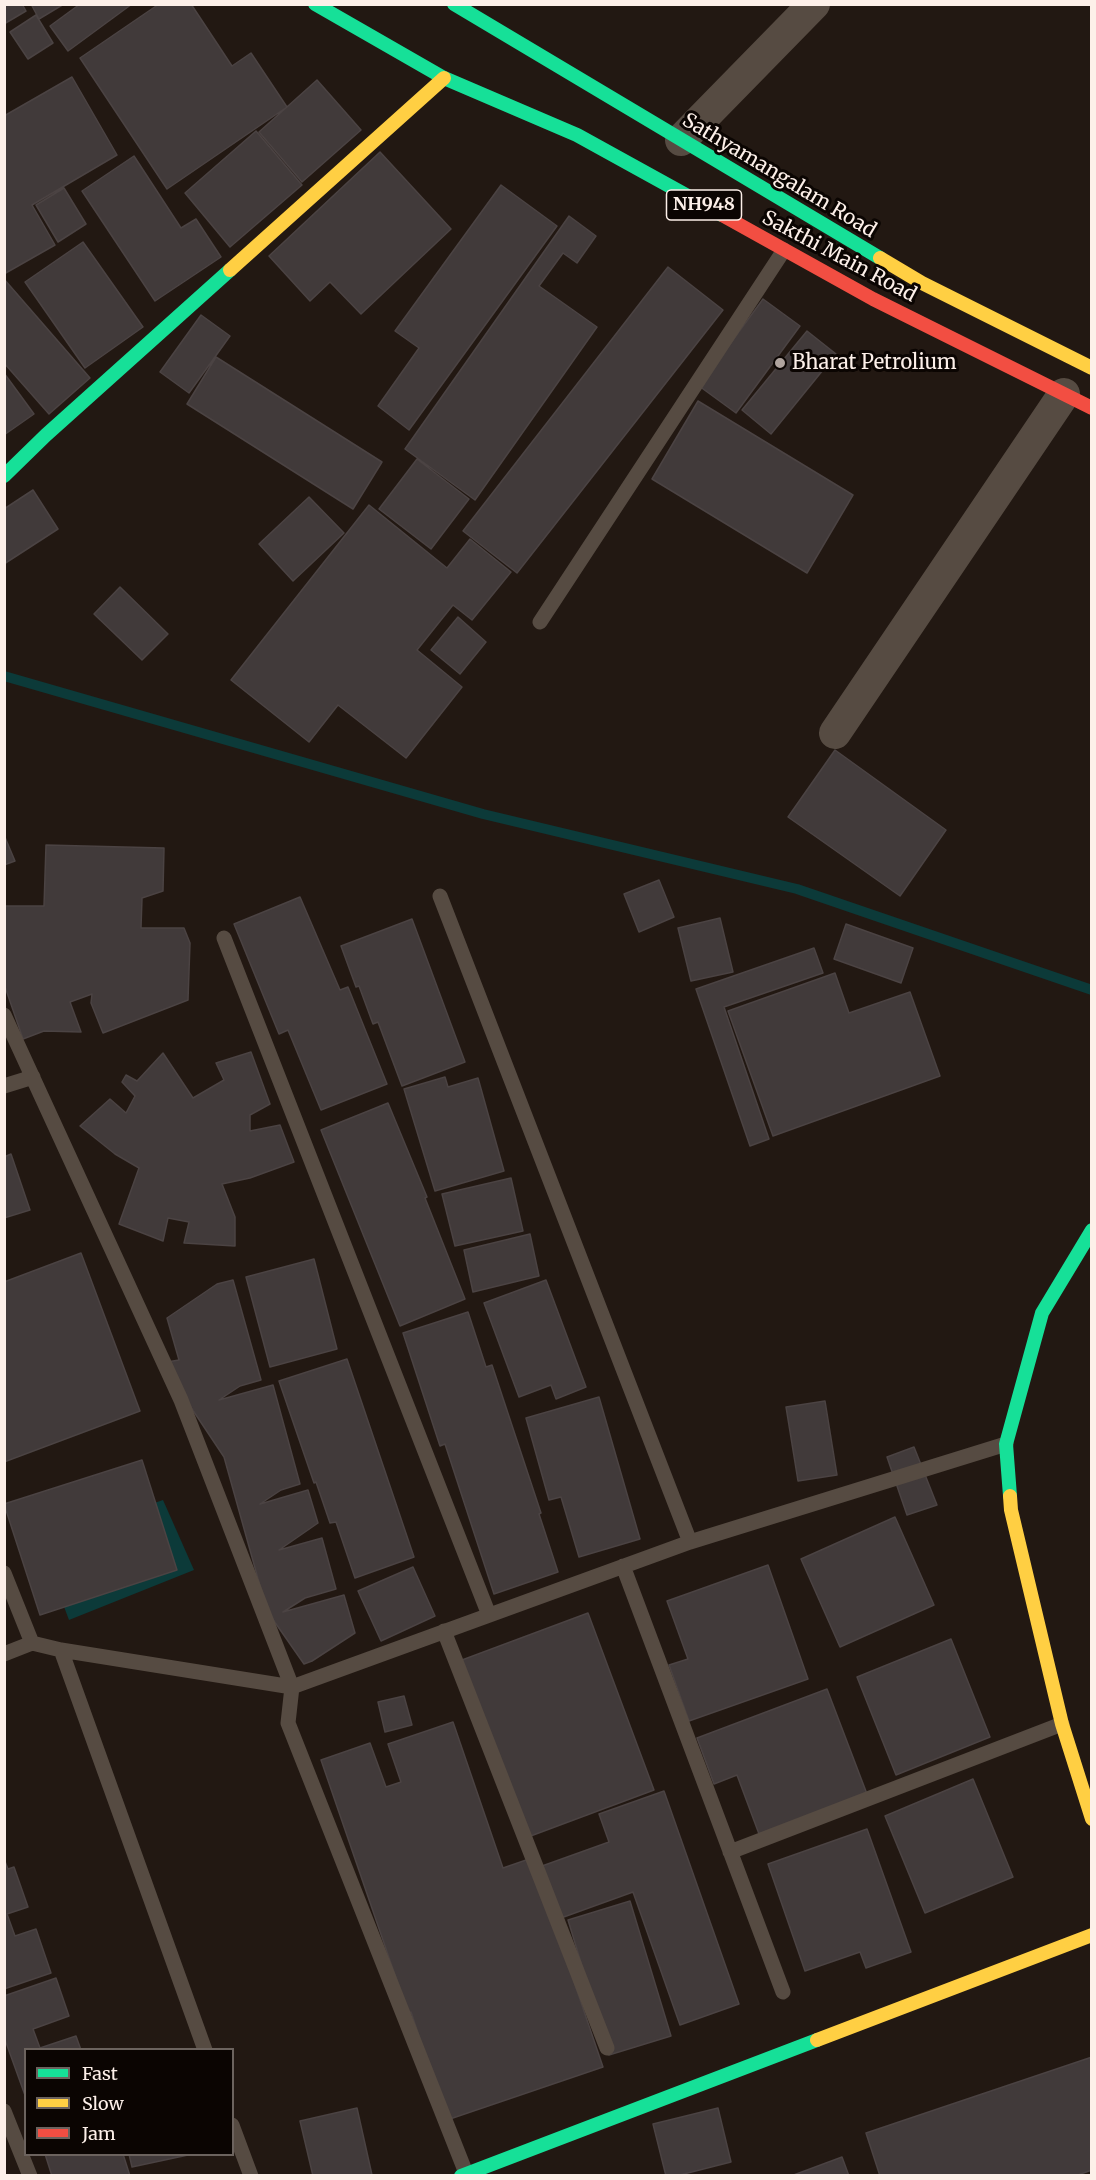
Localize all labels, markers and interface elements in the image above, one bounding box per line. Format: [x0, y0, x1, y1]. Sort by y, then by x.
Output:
street label: Sathyamangalam Road [678, 109, 880, 243]
road number: NH948 [666, 190, 742, 220]
street label: Sakthi Main Road [758, 206, 920, 308]
place label: Bharat Petrolium [792, 351, 957, 375]
marker: Bharat Petrolium [773, 356, 787, 370]
legend [24, 2048, 234, 2156]
text: Fast [82, 2062, 118, 2085]
text: Slow [82, 2092, 124, 2115]
text: Jam [82, 2122, 116, 2145]

